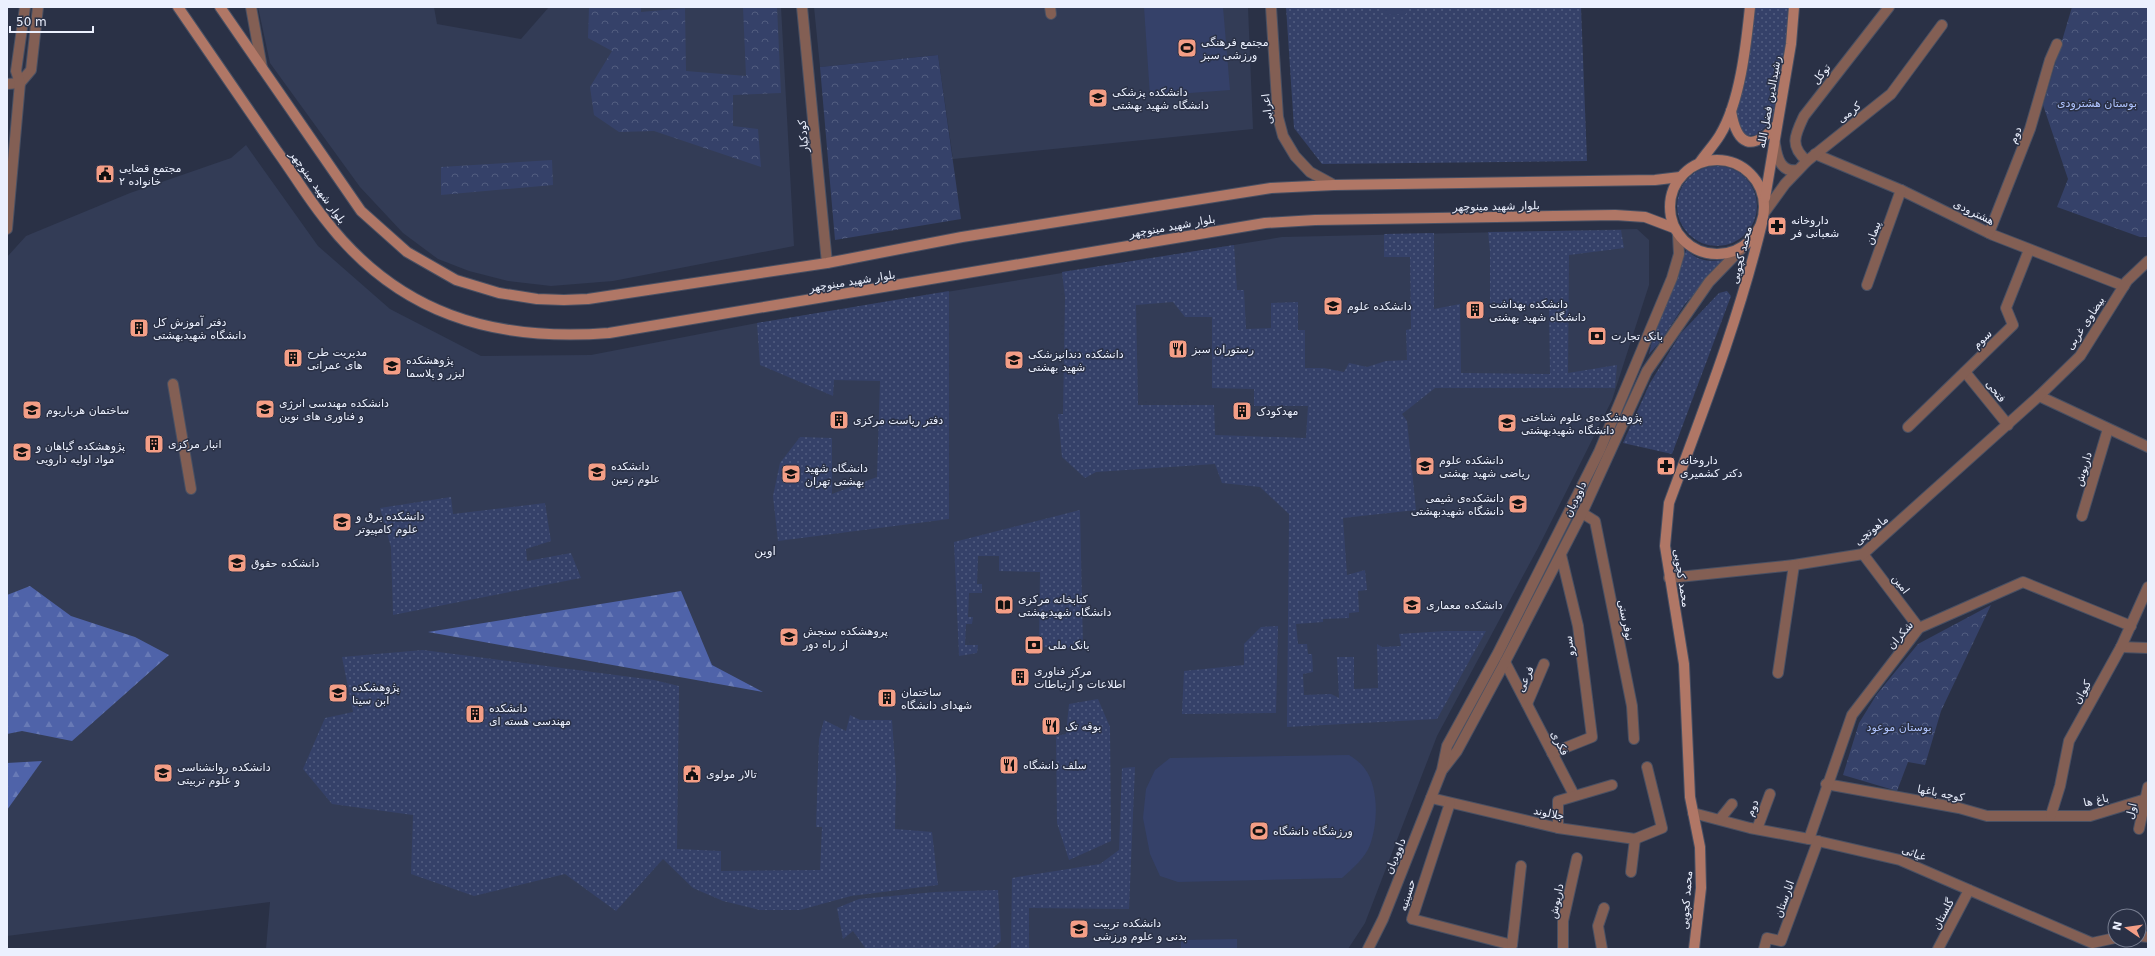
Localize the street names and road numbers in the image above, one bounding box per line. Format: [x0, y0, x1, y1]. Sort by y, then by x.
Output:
street label: رشیدالدین فضل الله [1755, 55, 1784, 149]
street label: توکل [1809, 62, 1833, 87]
street label: اعرابی [1259, 93, 1276, 125]
street label: کرمی [1835, 99, 1864, 126]
street label: کودکیار [796, 118, 812, 154]
street label: دوم [2006, 125, 2025, 145]
street label: بلوار شهید مینوچهر [286, 147, 349, 226]
street label: هشترودی [1951, 197, 1997, 228]
street label: بلوار شهید مینوچهر [1451, 199, 1540, 214]
street label: بلوار شهید مینوچهر [1127, 213, 1216, 241]
street label: پیمان [1863, 220, 1884, 247]
street label: محمد کچویی [1728, 225, 1755, 285]
street label: بلوار شهید مینوچهر [807, 268, 896, 295]
street label: بیضاوی غربی [2063, 294, 2107, 352]
street label: سوم [1970, 327, 1995, 352]
street label: فتحی [1983, 378, 2008, 405]
street label: داریوش [2072, 450, 2095, 488]
street label: داوودیان [1562, 479, 1589, 519]
street label: ماهوتچی [1852, 513, 1891, 548]
street label: محمد کچویی [1670, 548, 1693, 608]
street label: امین [1889, 572, 1912, 596]
street label: نوفرستی [1615, 598, 1636, 642]
street label: شکران [1885, 619, 1916, 652]
street label: سرو [1562, 635, 1577, 658]
street label: فرعی [1514, 664, 1537, 694]
street label: کیوان [2071, 677, 2095, 706]
street label: فکری [1548, 729, 1571, 758]
street label: کوچه باغها [1916, 783, 1966, 805]
street label: باغ ها [2082, 791, 2110, 810]
street label: دوم [1743, 798, 1762, 818]
street label: اول [2123, 802, 2140, 821]
street label: جلالوند [1532, 804, 1566, 823]
street label: داوودیان [1382, 836, 1409, 876]
street label: غیاثی [1900, 843, 1928, 864]
street label: محمد کچویی [1678, 870, 1695, 930]
street label: حسینیه [1397, 878, 1418, 913]
street label: انارستان [1772, 879, 1797, 920]
street label: داریوش [1546, 882, 1567, 920]
street label: گلستان [1930, 896, 1957, 932]

